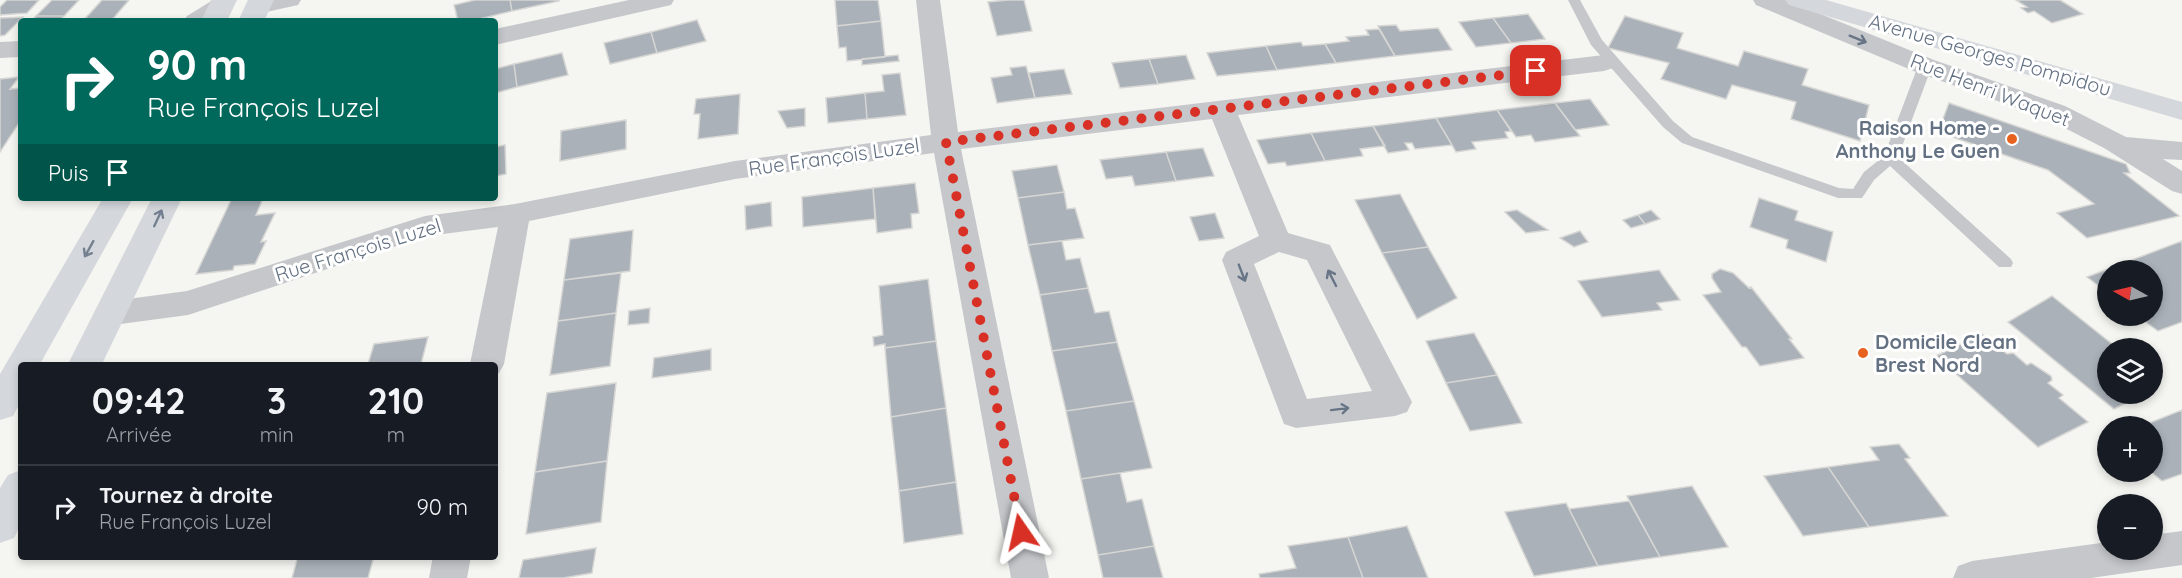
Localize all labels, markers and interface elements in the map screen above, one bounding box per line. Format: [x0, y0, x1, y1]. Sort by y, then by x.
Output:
street label: Avenue Georges Pompidou [1866, 8, 2114, 101]
one-way arrow [1848, 34, 1866, 45]
text: 90 m [147, 38, 247, 91]
icon: right [48, 42, 126, 120]
pin [1510, 45, 1561, 96]
street label: Rue Henri Waquet [1907, 48, 2074, 132]
icon: arrive [1519, 54, 1552, 87]
text: Rue François Luzel [147, 90, 380, 124]
place label: Raison Home - Anthony Le Guen [1836, 115, 2000, 163]
street label: Rue François Luzel [747, 132, 921, 181]
marker: Raison Home - Anthony Le Guen [2005, 132, 2019, 146]
icon: arrive [101, 156, 134, 189]
text: Puis [48, 159, 89, 187]
one-way arrow [152, 209, 164, 227]
street label: Rue François Luzel [272, 212, 444, 287]
one-way arrow [83, 240, 95, 257]
north arrow [2097, 260, 2163, 326]
map controls [2097, 260, 2163, 560]
one-way arrow [1237, 263, 1248, 282]
one-way arrow [1326, 270, 1338, 287]
place label: Domicile Clean Brest Nord [1875, 329, 2017, 377]
button: layers [2097, 338, 2163, 404]
marker: Domicile Clean Brest Nord [1856, 346, 1870, 360]
text: 09:42 [92, 378, 186, 423]
text: 3 [267, 378, 286, 423]
text: 210 [368, 378, 424, 423]
one-way arrow [1329, 403, 1349, 414]
button: + [2097, 416, 2163, 482]
text: Arrivée [106, 422, 172, 447]
text: min [260, 422, 294, 447]
text: m [387, 422, 405, 447]
text: Tournez à droite [99, 481, 273, 509]
icon: right [48, 491, 81, 524]
text: 90 m [417, 493, 468, 521]
button: − [2097, 494, 2163, 560]
position arrow [989, 500, 1053, 564]
text: Rue François Luzel [99, 509, 271, 534]

